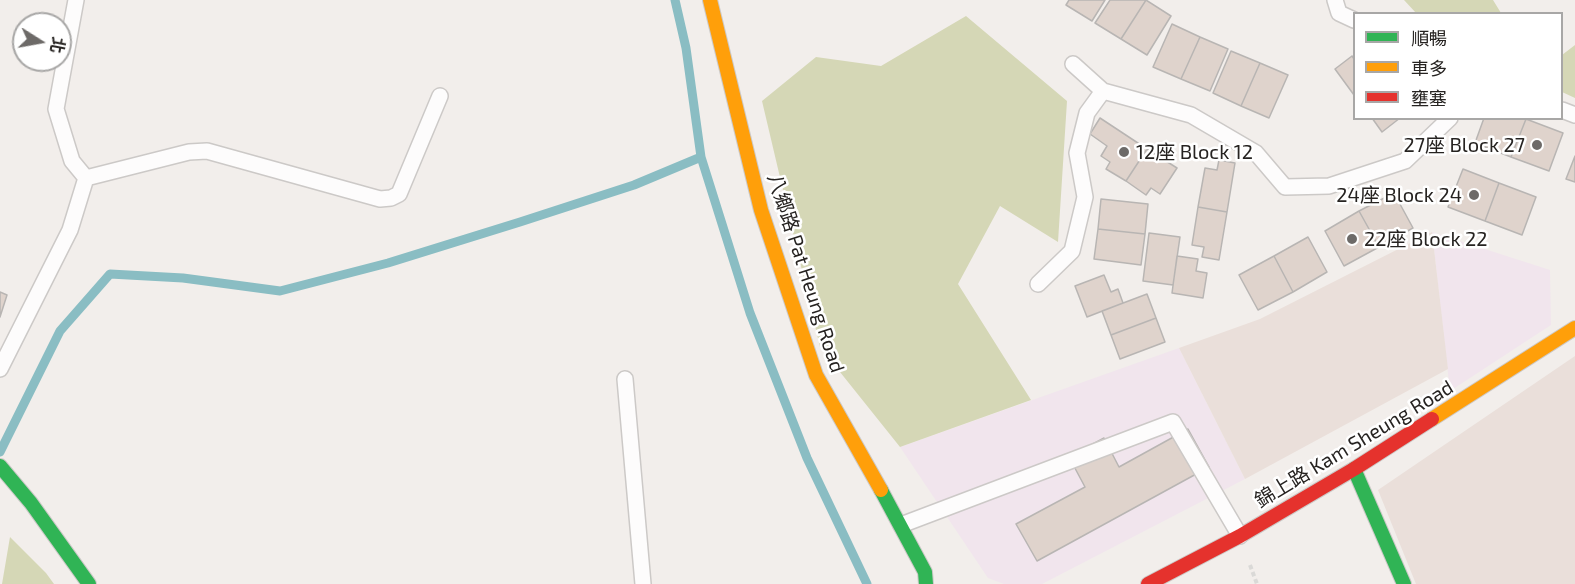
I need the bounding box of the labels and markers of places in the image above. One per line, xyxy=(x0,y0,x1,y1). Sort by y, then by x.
place label: 27座 Block 27 xyxy=(1403,133,1525,157)
marker: 27座 Block 27 xyxy=(1530,138,1544,152)
place label: 12座 Block 12 xyxy=(1136,140,1253,164)
marker: 12座 Block 12 xyxy=(1117,145,1131,159)
place label: 24座 Block 24 xyxy=(1336,183,1462,207)
marker: 24座 Block 24 xyxy=(1467,188,1481,202)
place label: 22座 Block 22 xyxy=(1364,227,1488,251)
marker: 22座 Block 22 xyxy=(1345,232,1359,246)

